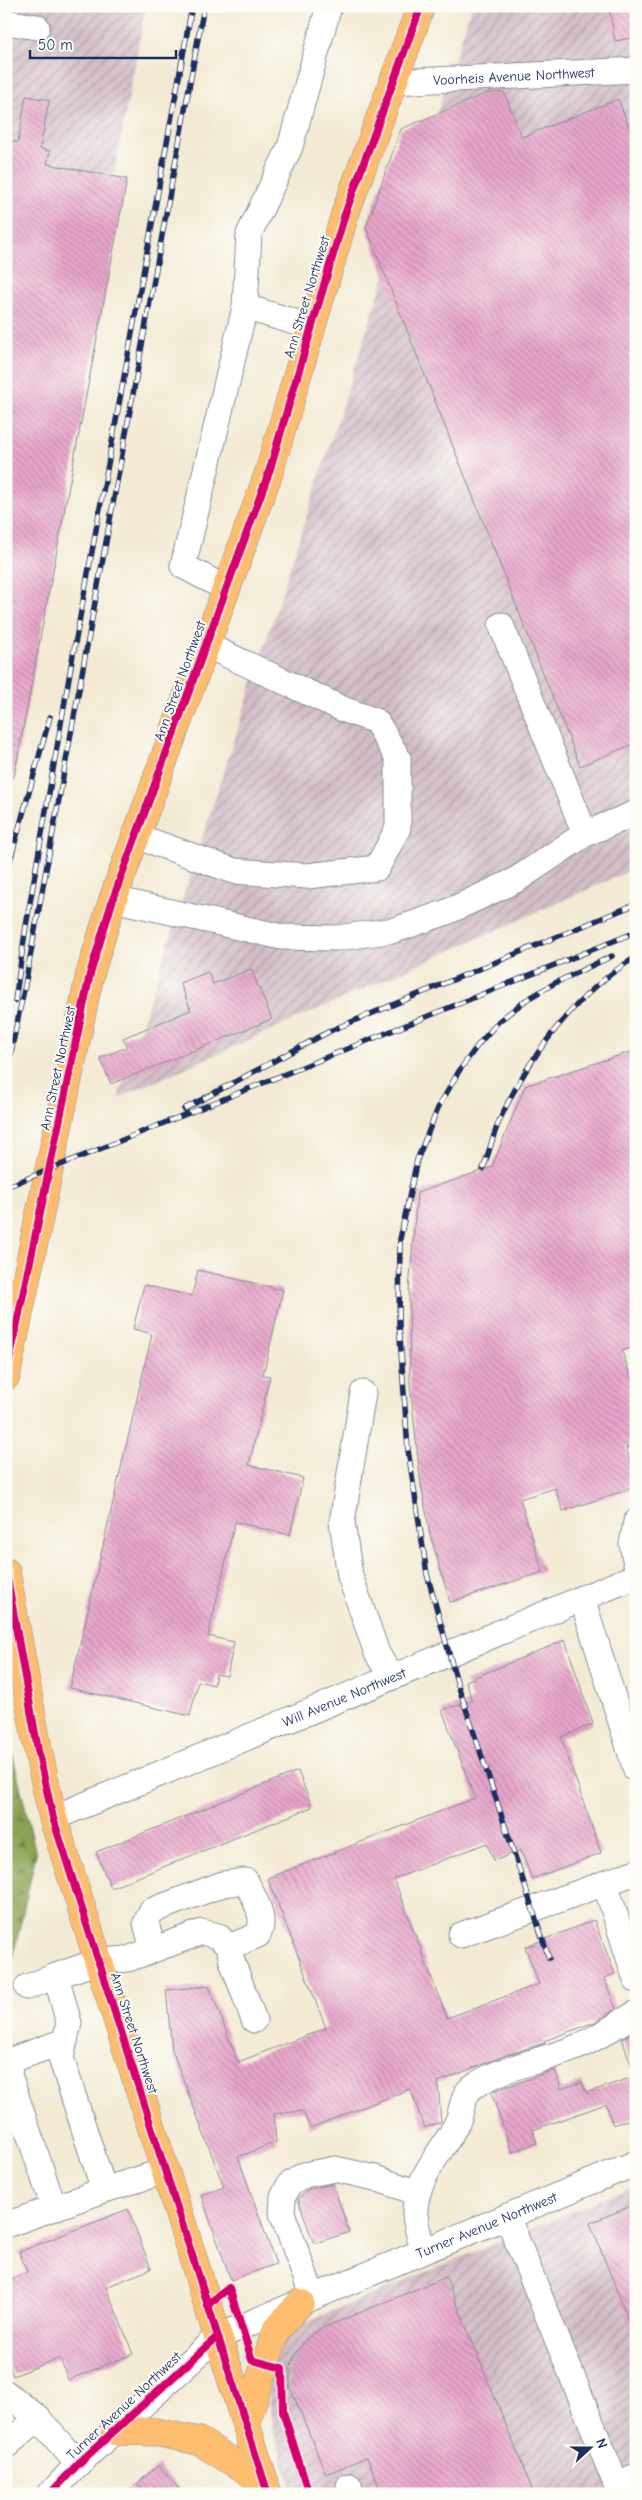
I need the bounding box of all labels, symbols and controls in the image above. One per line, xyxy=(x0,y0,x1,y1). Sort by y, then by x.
scale bar xyxy=(30,28,176,60)
text: 50 m xyxy=(38,36,73,54)
street label: Voorheis Avenue Northwest xyxy=(433,64,596,89)
street label: Ann Street Northwest xyxy=(280,233,334,360)
street label: Ann Street Northwest xyxy=(150,618,210,743)
street label: Ann Street Northwest xyxy=(37,1003,80,1132)
street label: Will Avenue Northwest xyxy=(280,1664,409,1730)
street label: Ann Street Northwest xyxy=(106,1970,162,2097)
street label: Turner Avenue Northwest xyxy=(413,2188,560,2262)
street label: Turner Avenue Northwest xyxy=(63,2348,186,2464)
north arrow xyxy=(564,2422,614,2472)
text: N xyxy=(592,2436,611,2451)

